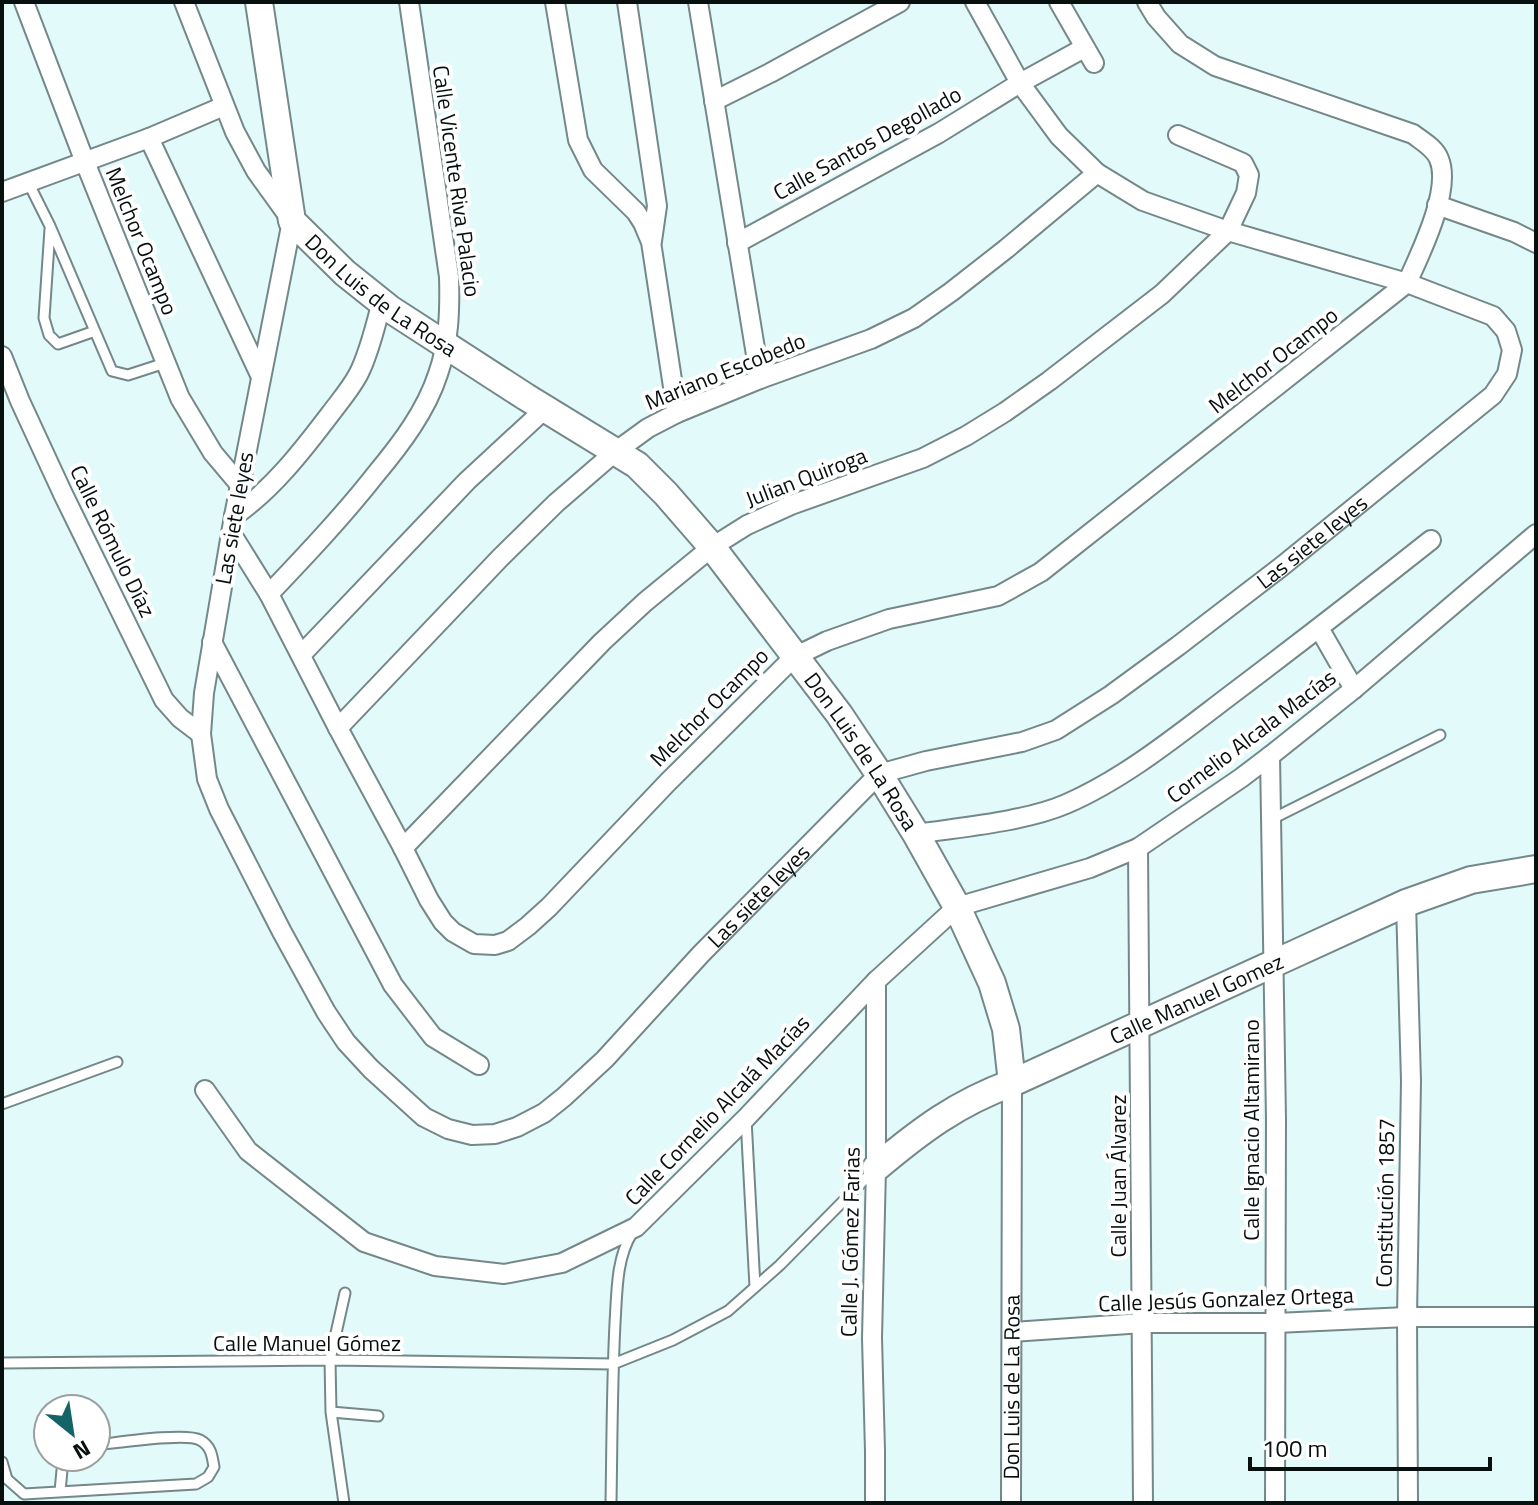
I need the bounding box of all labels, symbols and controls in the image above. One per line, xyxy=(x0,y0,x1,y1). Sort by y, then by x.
street label: Calle Vicente Riva Palacio xyxy=(424,63,490,299)
street label: Calle Santos Degollado xyxy=(767,77,967,209)
street label: Melchor Ocampo xyxy=(97,162,187,320)
street label: Don Luis de La Rosa xyxy=(297,226,464,365)
street label: Melchor Ocampo xyxy=(1201,298,1345,422)
street label: Mariano Escobedo xyxy=(640,323,810,419)
street label: Julian Quiroga xyxy=(740,438,872,516)
street label: Las siete leyes xyxy=(206,449,262,587)
street label: Calle Rómulo Díaz xyxy=(61,459,165,623)
street label: Las siete leyes xyxy=(1249,486,1375,597)
street label: Melchor Ocampo xyxy=(642,640,776,774)
street label: Cornelio Alcala Macías xyxy=(1159,661,1343,811)
street label: Don Luis de La Rosa xyxy=(796,665,927,837)
street label: Las siete leyes xyxy=(699,836,818,956)
street label: Calle Manuel Gomez xyxy=(1104,944,1289,1053)
street label: Calle Cornelio Alcalá Macías xyxy=(616,1007,818,1213)
street label: Calle Ignacio Altamirano xyxy=(1234,1019,1268,1241)
street label: Calle Juan Álvarez xyxy=(1101,1095,1135,1257)
street label: Constitución 1857 xyxy=(1367,1118,1403,1288)
street label: Calle J. Gómez Farias xyxy=(831,1147,869,1337)
street label: Calle Jesús Gonzalez Ortega xyxy=(1098,1278,1354,1320)
street label: Don Luis de La Rosa xyxy=(994,1295,1028,1479)
street label: Calle Manuel Gómez xyxy=(213,1326,401,1360)
north arrow xyxy=(32,1393,112,1473)
scale bar xyxy=(1250,1421,1490,1471)
text: 100 m xyxy=(1262,1430,1328,1466)
text: N xyxy=(67,1432,97,1469)

